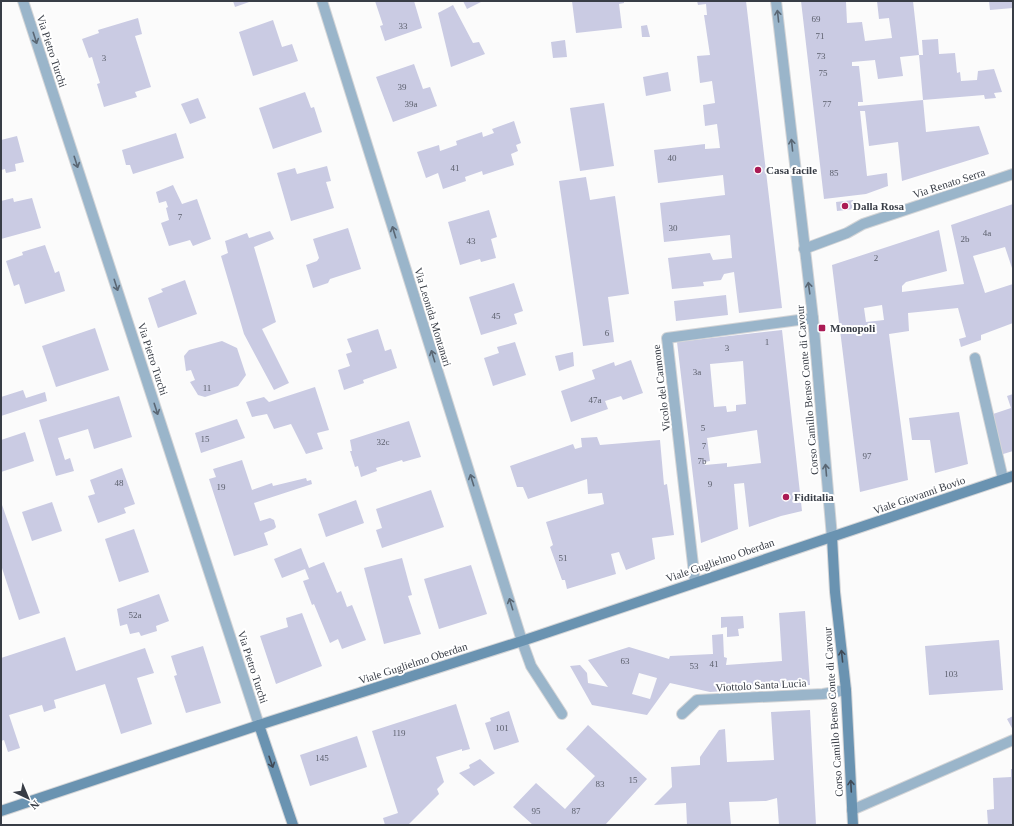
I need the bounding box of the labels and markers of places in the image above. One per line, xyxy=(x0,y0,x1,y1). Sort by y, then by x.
place label: Casa facile xyxy=(766,164,817,176)
marker: Casa facile xyxy=(753,165,763,175)
place label: Dalla Rosa xyxy=(853,200,905,212)
marker: Dalla Rosa xyxy=(840,201,850,211)
place label: Monopoli xyxy=(830,322,875,334)
marker: Monopoli xyxy=(817,323,827,333)
place label: Fiditalia xyxy=(794,491,834,503)
marker: Fiditalia xyxy=(781,492,791,502)

